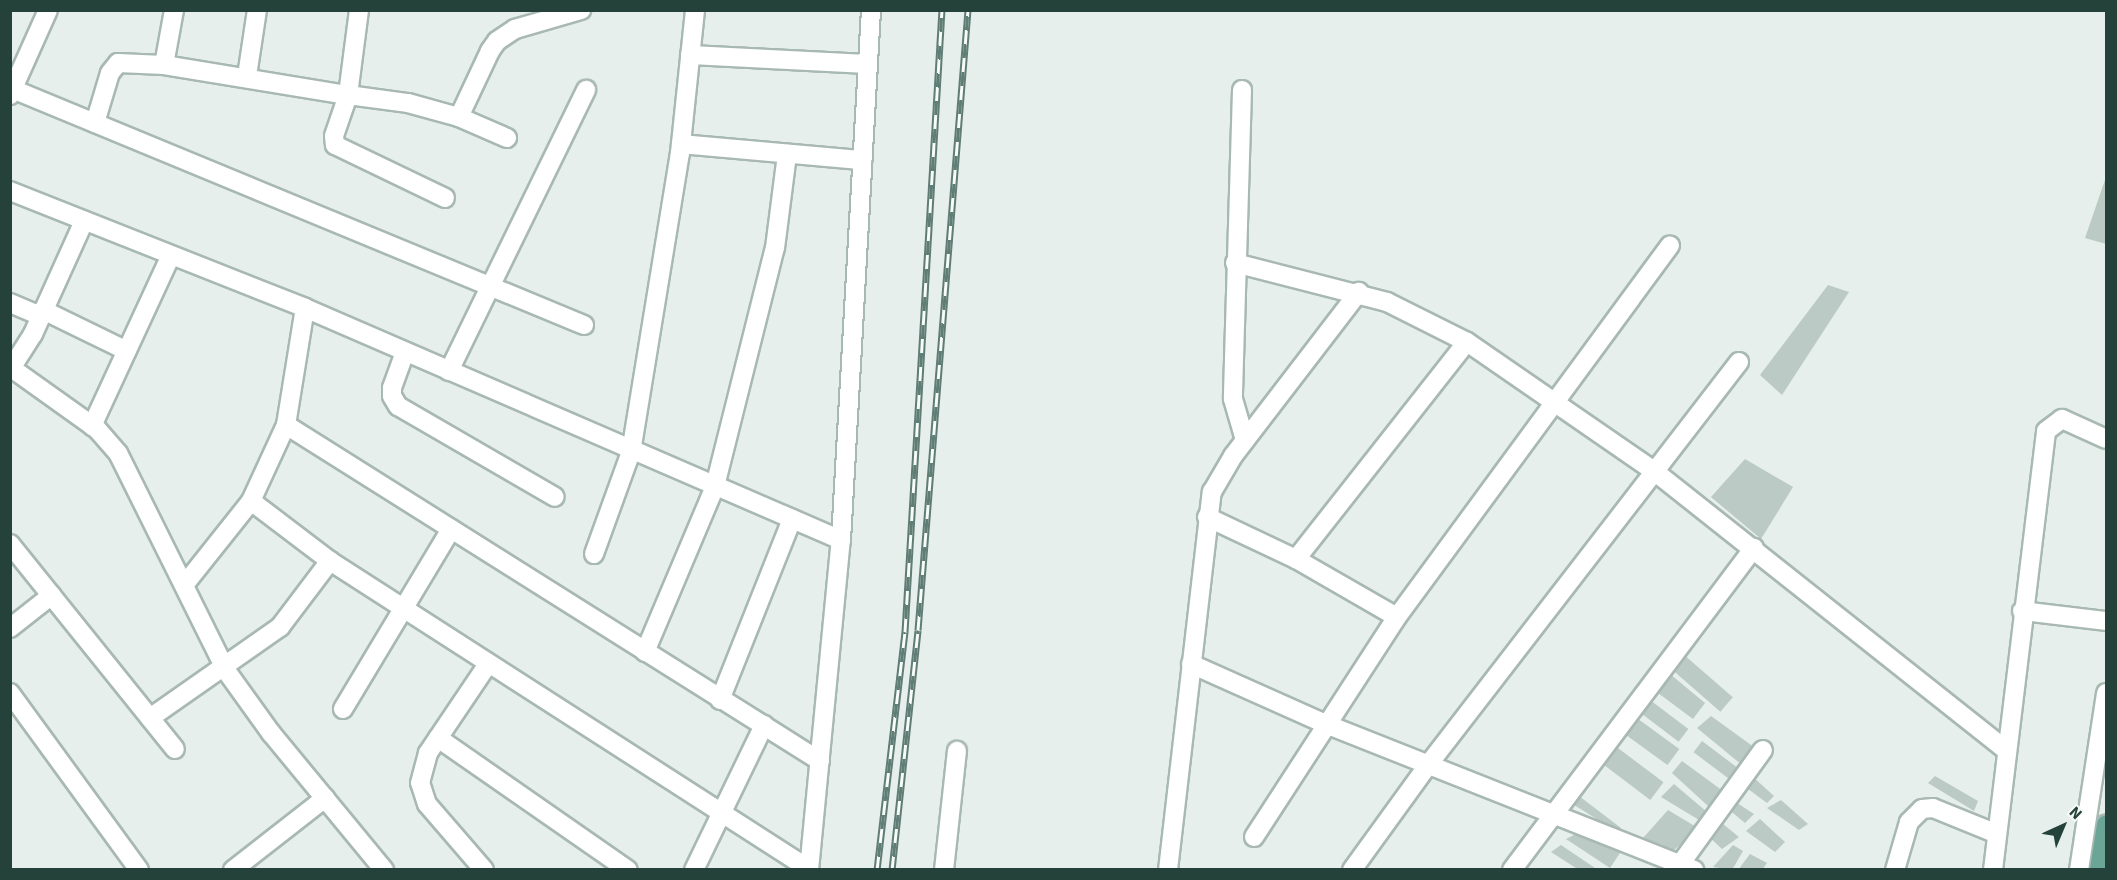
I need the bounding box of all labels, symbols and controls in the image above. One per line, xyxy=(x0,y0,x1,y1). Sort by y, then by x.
north arrow xyxy=(2033,796,2093,856)
text: N xyxy=(2064,801,2087,825)

